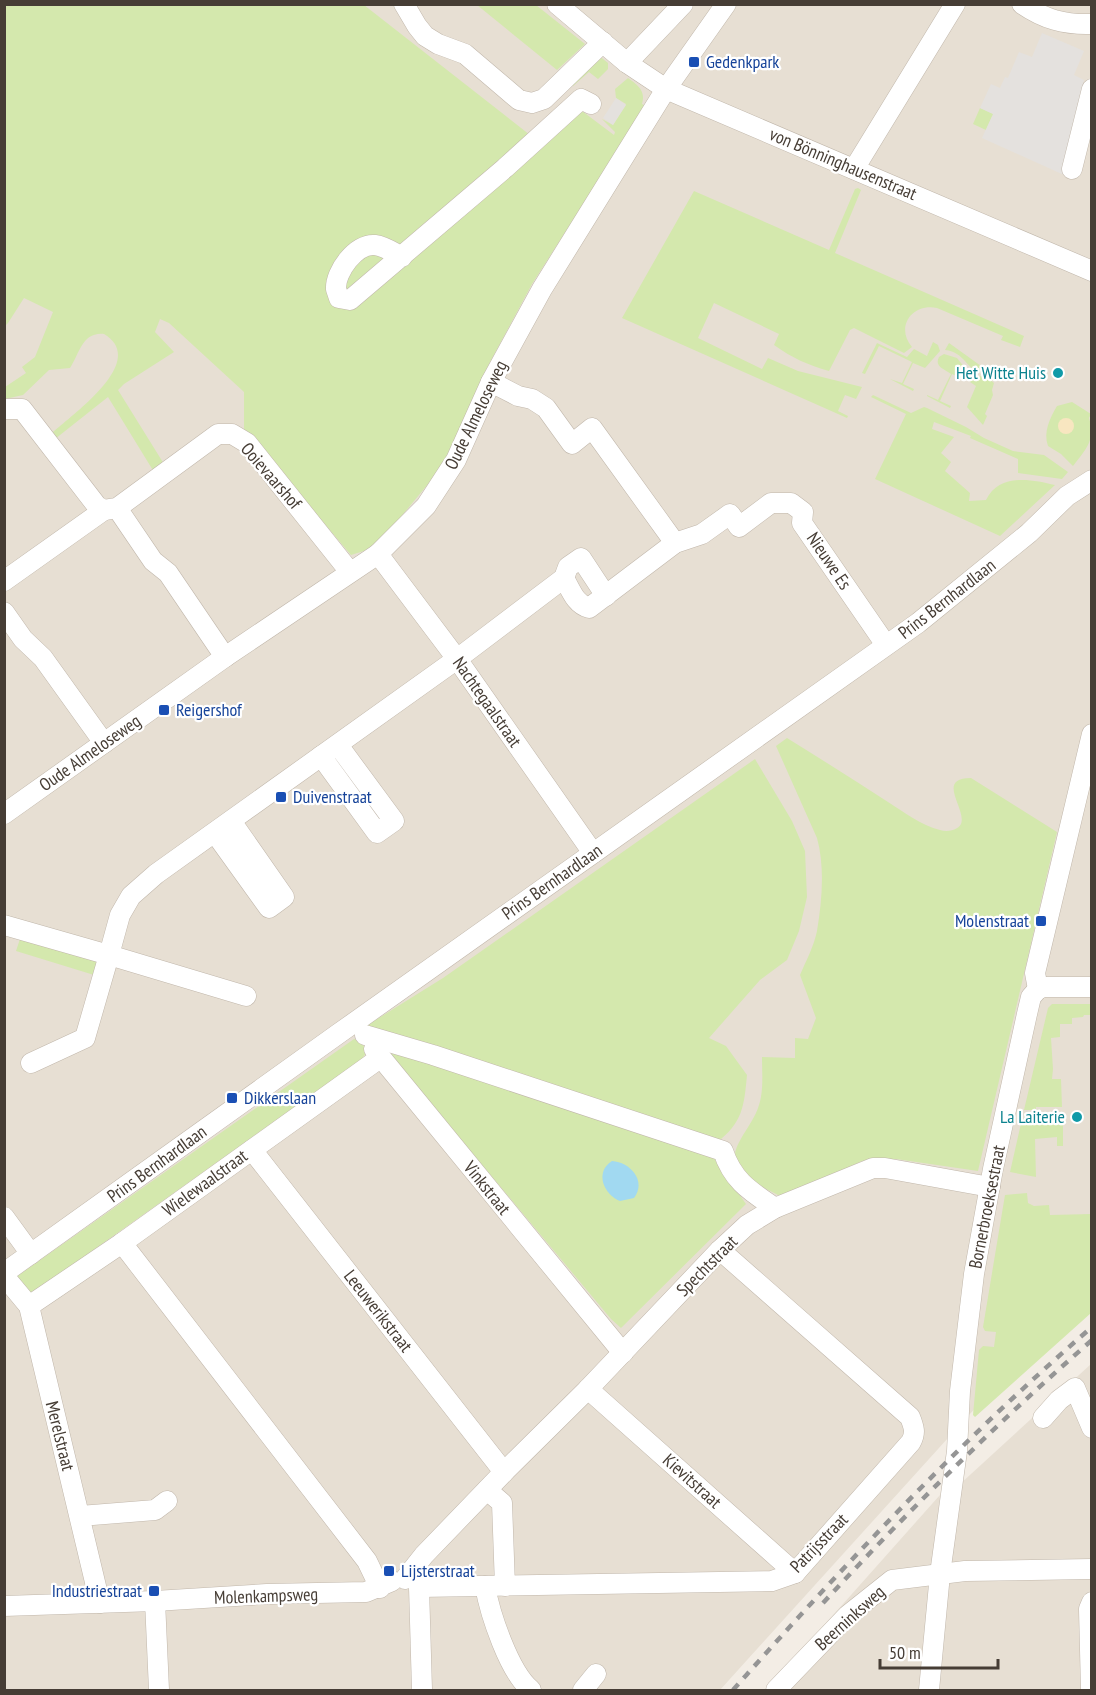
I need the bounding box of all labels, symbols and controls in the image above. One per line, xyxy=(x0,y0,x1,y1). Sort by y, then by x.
place label: Gedenkpark xyxy=(706,50,779,73)
marker: Gedenkpark xyxy=(687,55,701,69)
street label: von Bönninghausenstraat xyxy=(766,122,920,205)
street label: Oude Almeloseweg xyxy=(439,356,512,473)
place label: Het Witte Huis xyxy=(956,361,1046,384)
marker: Het Witte Huis xyxy=(1051,366,1065,380)
street label: Ooievaarshof xyxy=(236,437,308,515)
street label: Nieuwe Es xyxy=(802,528,857,594)
street label: Prins Bernhardlaan xyxy=(893,553,1000,644)
street label: Nachtegaalstraat xyxy=(448,652,527,751)
place label: Reigershof xyxy=(176,698,243,721)
marker: Reigershof xyxy=(157,703,171,717)
street label: Oude Almeloseweg xyxy=(34,709,145,796)
place label: Duivenstraat xyxy=(293,785,372,808)
marker: Duivenstraat xyxy=(274,790,288,804)
street label: Prins Bernhardlaan xyxy=(497,839,606,925)
place label: Molenstraat xyxy=(955,909,1029,932)
marker: Molenstraat xyxy=(1034,914,1048,928)
place label: Dikkerslaan xyxy=(244,1086,316,1109)
marker: Dikkerslaan xyxy=(225,1091,239,1105)
place label: La Laiterie xyxy=(1000,1105,1065,1128)
marker: La Laiterie xyxy=(1070,1110,1084,1124)
street label: Prins Bernhardlaan xyxy=(102,1120,211,1207)
street label: Bornerbroeksestraat xyxy=(963,1143,1010,1271)
street label: Wielewaalstraat xyxy=(158,1144,252,1221)
street label: Vinkstraat xyxy=(458,1155,516,1219)
street label: Spechtstraat xyxy=(671,1230,742,1301)
street label: Leeuwerikstraat xyxy=(339,1265,418,1357)
street label: Merelstraat xyxy=(41,1399,80,1473)
street label: Kievitstraat xyxy=(658,1448,726,1513)
street label: Patrijsstraat xyxy=(785,1508,853,1577)
place label: Lijsterstraat xyxy=(401,1559,475,1582)
marker: Lijsterstraat xyxy=(382,1564,396,1578)
place label: Industriestraat xyxy=(52,1579,142,1602)
street label: Beerninksweg xyxy=(810,1580,889,1655)
street label: Molenkampsweg xyxy=(214,1582,318,1609)
marker: Industriestraat xyxy=(147,1584,161,1598)
scale bar xyxy=(880,1632,998,1670)
text: 50 m xyxy=(889,1641,921,1664)

